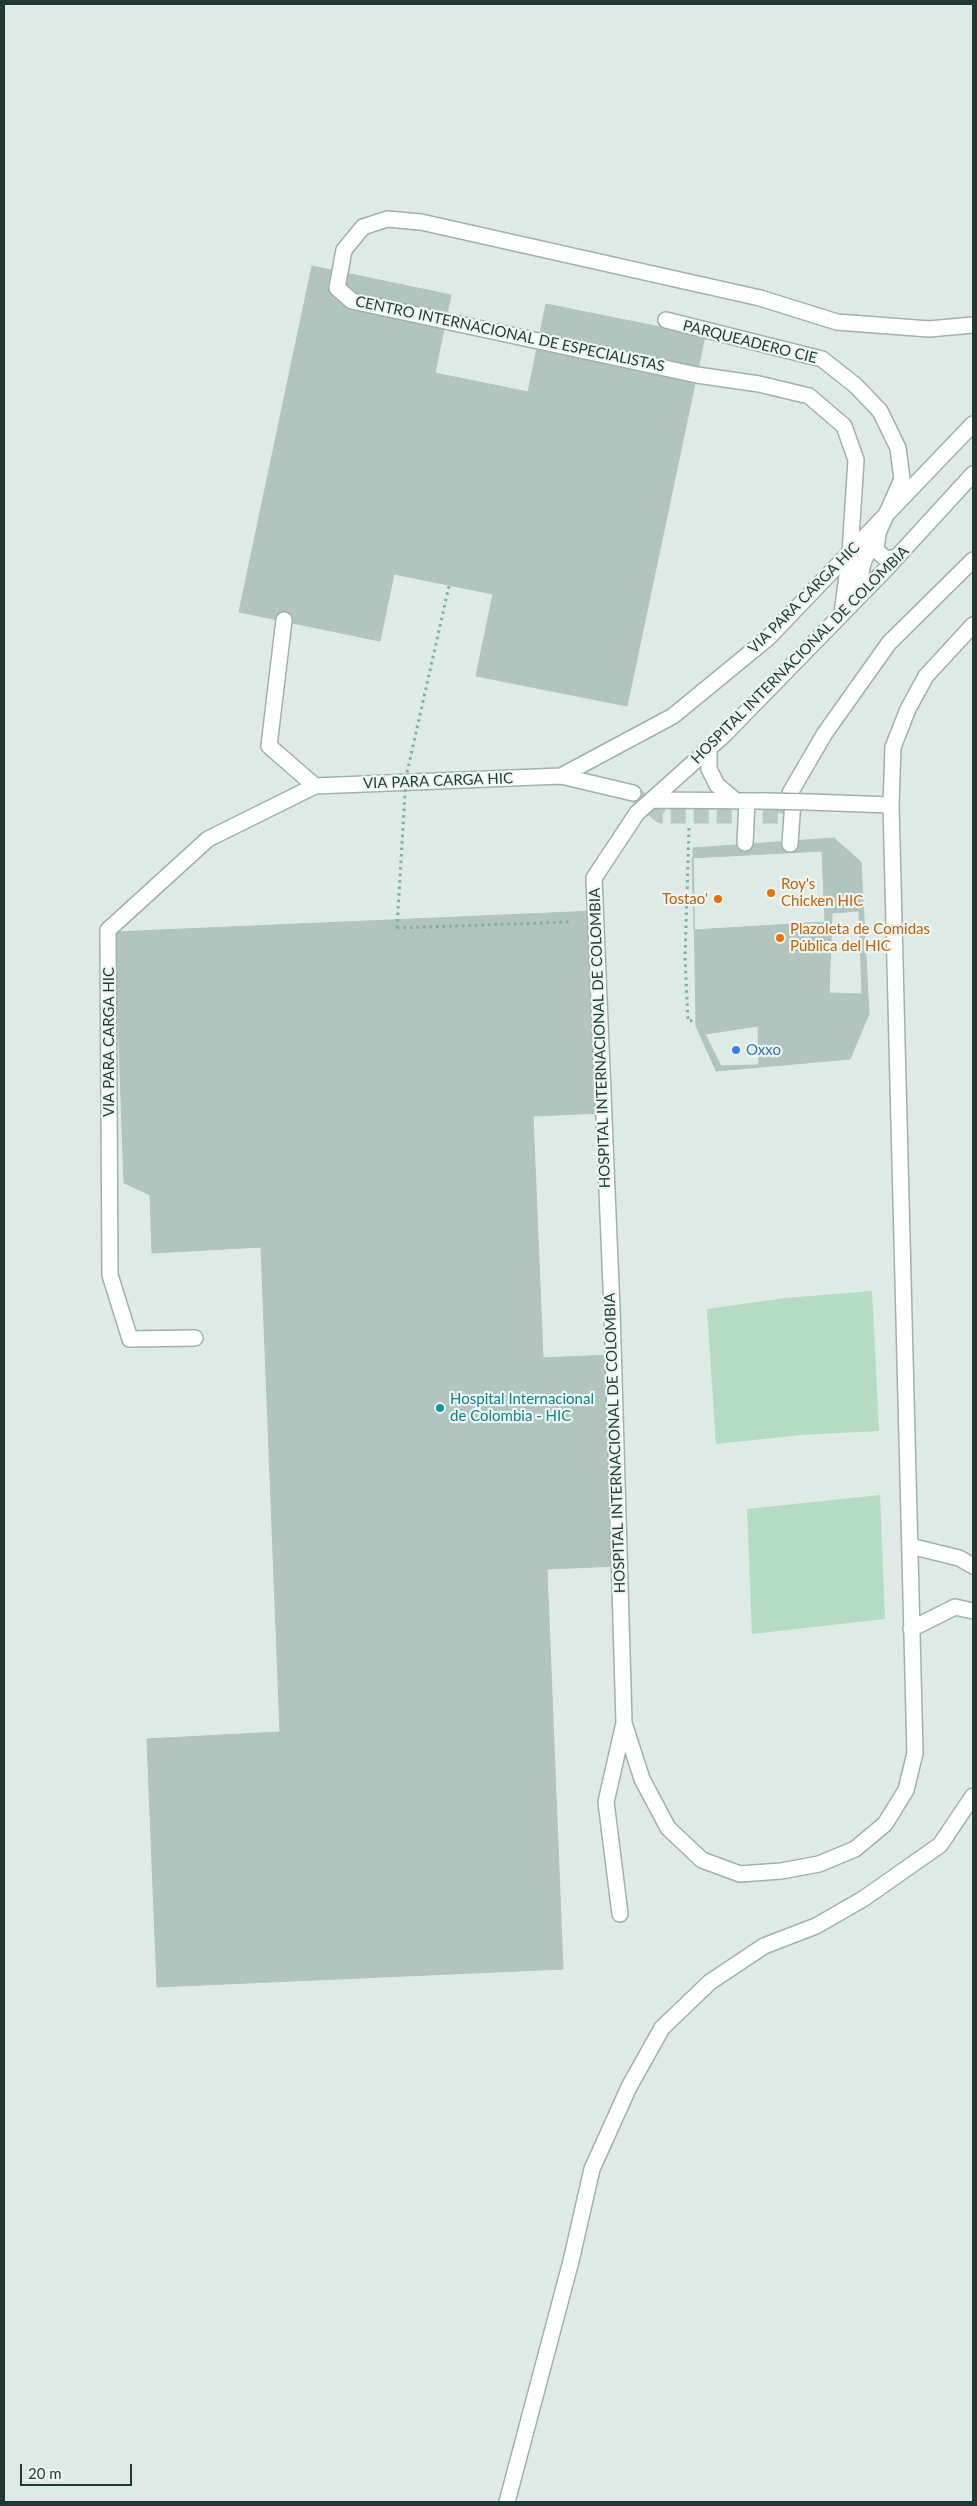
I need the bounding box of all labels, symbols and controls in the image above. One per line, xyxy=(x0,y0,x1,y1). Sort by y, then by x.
street label: CENTRO INTERNACIONAL DE ESPECIALISTAS xyxy=(354,292,666,376)
street label: PARQUEADERO CIE xyxy=(681,317,819,367)
street label: VIA PARA CARGA HIC xyxy=(745,539,863,657)
street label: HOSPITAL INTERNACIONAL DE COLOMBIA xyxy=(687,542,913,768)
street label: VIA PARA CARGA HIC xyxy=(363,769,513,793)
place label: Roy's Chicken HIC xyxy=(781,875,863,910)
marker: Roy's Chicken HIC xyxy=(765,887,777,899)
street label: HOSPITAL INTERNACIONAL DE COLOMBIA xyxy=(586,888,614,1188)
place label: Tostao' xyxy=(662,890,708,908)
marker: Tostao' xyxy=(712,893,724,905)
place label: Plazoleta de Comidas Pública del HIC xyxy=(790,920,930,955)
marker: Plazoleta de Comidas Pública del HIC xyxy=(774,932,786,944)
street label: VIA PARA CARGA HIC xyxy=(100,967,118,1117)
place label: Oxxo xyxy=(746,1041,781,1059)
marker: Oxxo xyxy=(730,1044,742,1056)
street label: HOSPITAL INTERNACIONAL DE COLOMBIA xyxy=(601,1293,629,1593)
place label: Hospital Internacional de Colombia - HIC xyxy=(450,1390,594,1425)
marker: Hospital Internacional de Colombia - HIC xyxy=(434,1402,446,1414)
scale bar xyxy=(22,2454,135,2486)
text: 20 m xyxy=(28,2464,62,2482)

